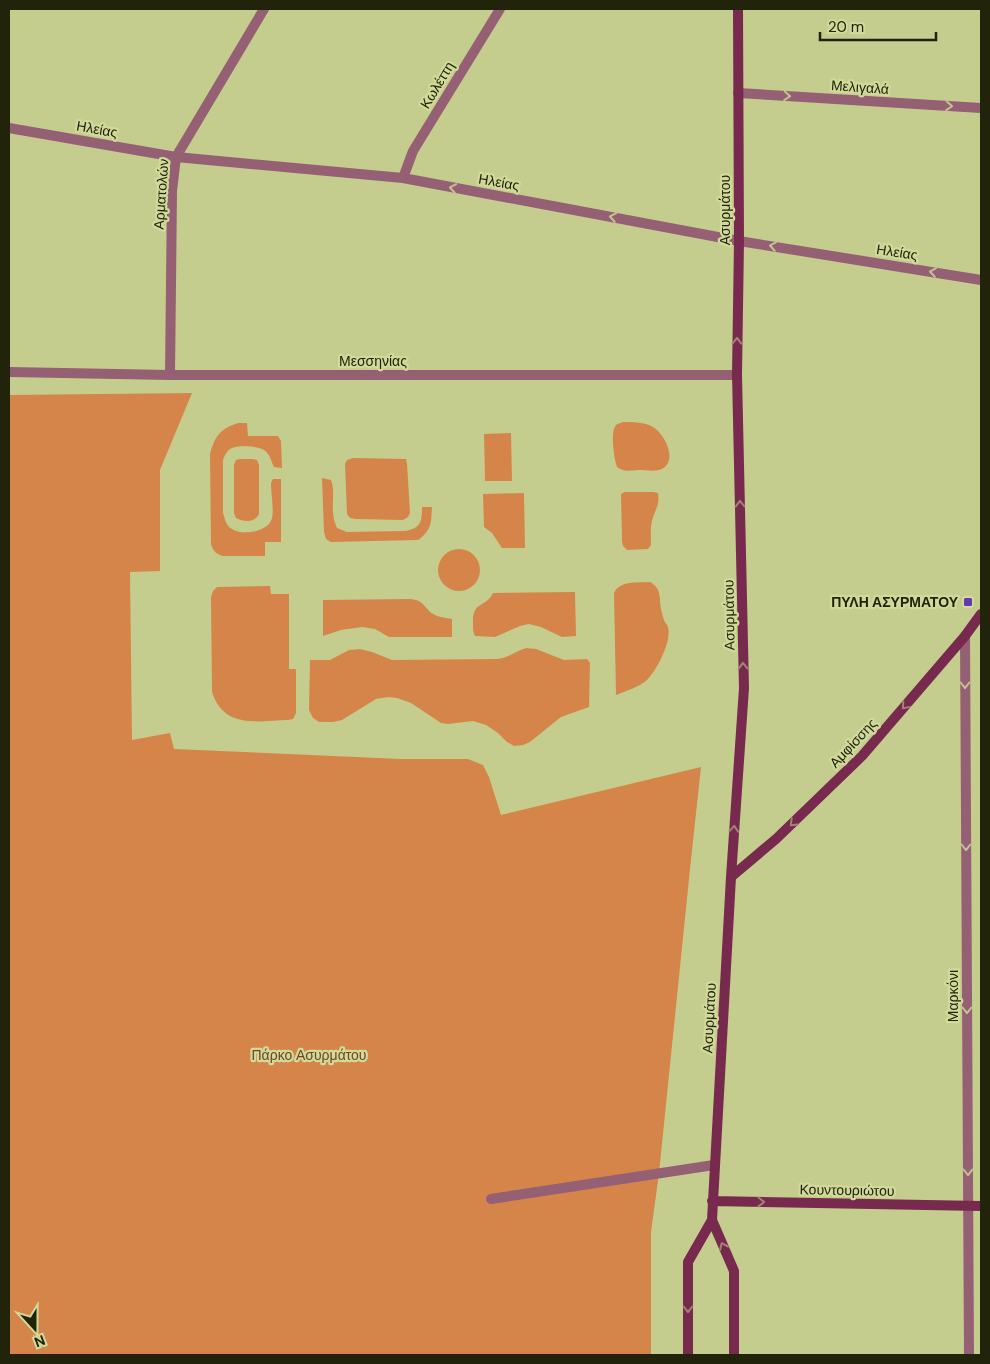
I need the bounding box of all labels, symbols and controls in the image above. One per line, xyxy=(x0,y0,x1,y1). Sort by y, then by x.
scale bar xyxy=(820,10,936,42)
text: 20 m xyxy=(828,17,864,37)
street label: Κωλέττη xyxy=(416,58,458,112)
street label: Μελιγαλά xyxy=(830,76,890,98)
one-way arrow xyxy=(783,91,791,102)
one-way arrow xyxy=(945,101,953,112)
street label: Ηλείας xyxy=(75,117,119,141)
street label: Αρματολών xyxy=(150,158,172,230)
street label: Ηλείας xyxy=(477,170,521,194)
street label: Ασυρμάτου xyxy=(716,175,734,245)
one-way arrow xyxy=(449,183,457,193)
one-way arrow xyxy=(608,213,617,223)
street label: Ηλείας xyxy=(875,240,919,264)
one-way arrow xyxy=(768,241,776,252)
one-way arrow xyxy=(929,267,937,278)
one-way arrow xyxy=(732,337,743,345)
street label: Μεσσηνίας xyxy=(339,352,407,370)
one-way arrow xyxy=(735,500,745,508)
street label: Ασυρμάτου xyxy=(719,580,739,650)
place label: ΠΥΛΗ ΑΣΥΡΜΑΤΟΥ xyxy=(831,593,959,611)
marker: ΠΥΛΗ ΑΣΥΡΜΑΤΟΥ xyxy=(962,596,974,608)
one-way arrow xyxy=(738,662,749,670)
one-way arrow xyxy=(960,681,970,689)
one-way arrow xyxy=(902,700,911,709)
street label: Αμφίσσης xyxy=(825,714,881,772)
one-way arrow xyxy=(790,817,799,826)
one-way arrow xyxy=(728,824,739,832)
one-way arrow xyxy=(961,844,971,851)
street label: Μαρκόνι xyxy=(944,970,962,1022)
street label: Ασυρμάτου xyxy=(698,982,720,1054)
one-way arrow xyxy=(962,1006,972,1014)
park label: Πάρκο Ασυρμάτου xyxy=(251,1046,367,1064)
one-way arrow xyxy=(963,1168,973,1176)
street label: Κουντουριώτου xyxy=(799,1180,895,1200)
one-way arrow xyxy=(758,1197,765,1207)
one-way arrow xyxy=(718,1242,729,1251)
north arrow xyxy=(10,1304,60,1354)
one-way arrow xyxy=(683,1305,693,1313)
text: N xyxy=(32,1331,48,1351)

